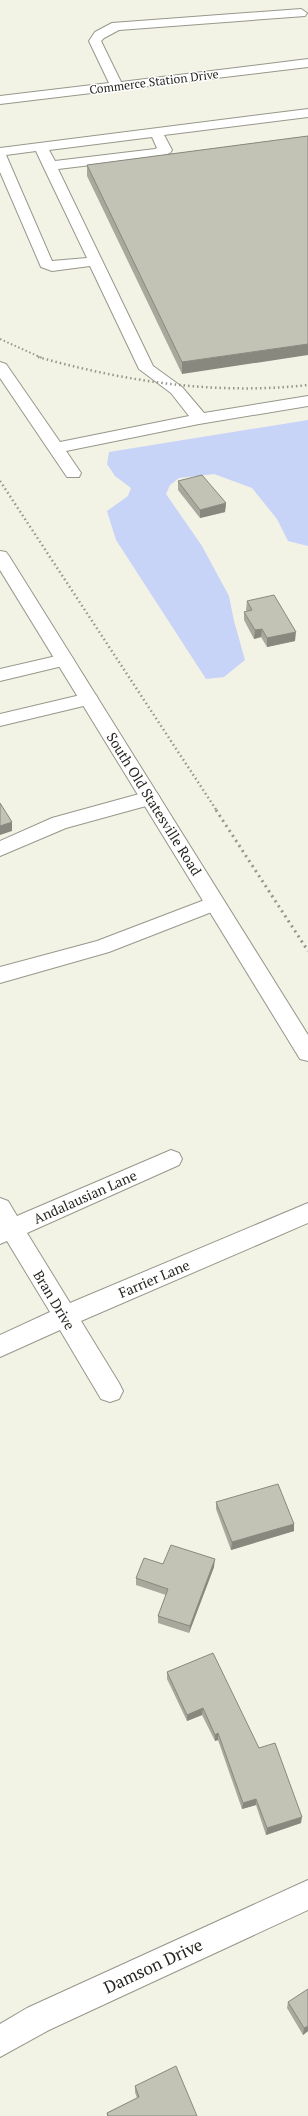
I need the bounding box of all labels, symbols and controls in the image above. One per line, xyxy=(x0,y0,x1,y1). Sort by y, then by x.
street label: Commerce Station Drive xyxy=(88,66,219,97)
street label: South Old Statesville Road xyxy=(103,729,206,879)
street label: Andalausian Lane xyxy=(30,1165,139,1228)
street label: Farrier Lane xyxy=(115,1255,192,1302)
street label: Bran Drive xyxy=(29,1266,80,1333)
street label: Damson Drive xyxy=(100,1933,206,1999)

